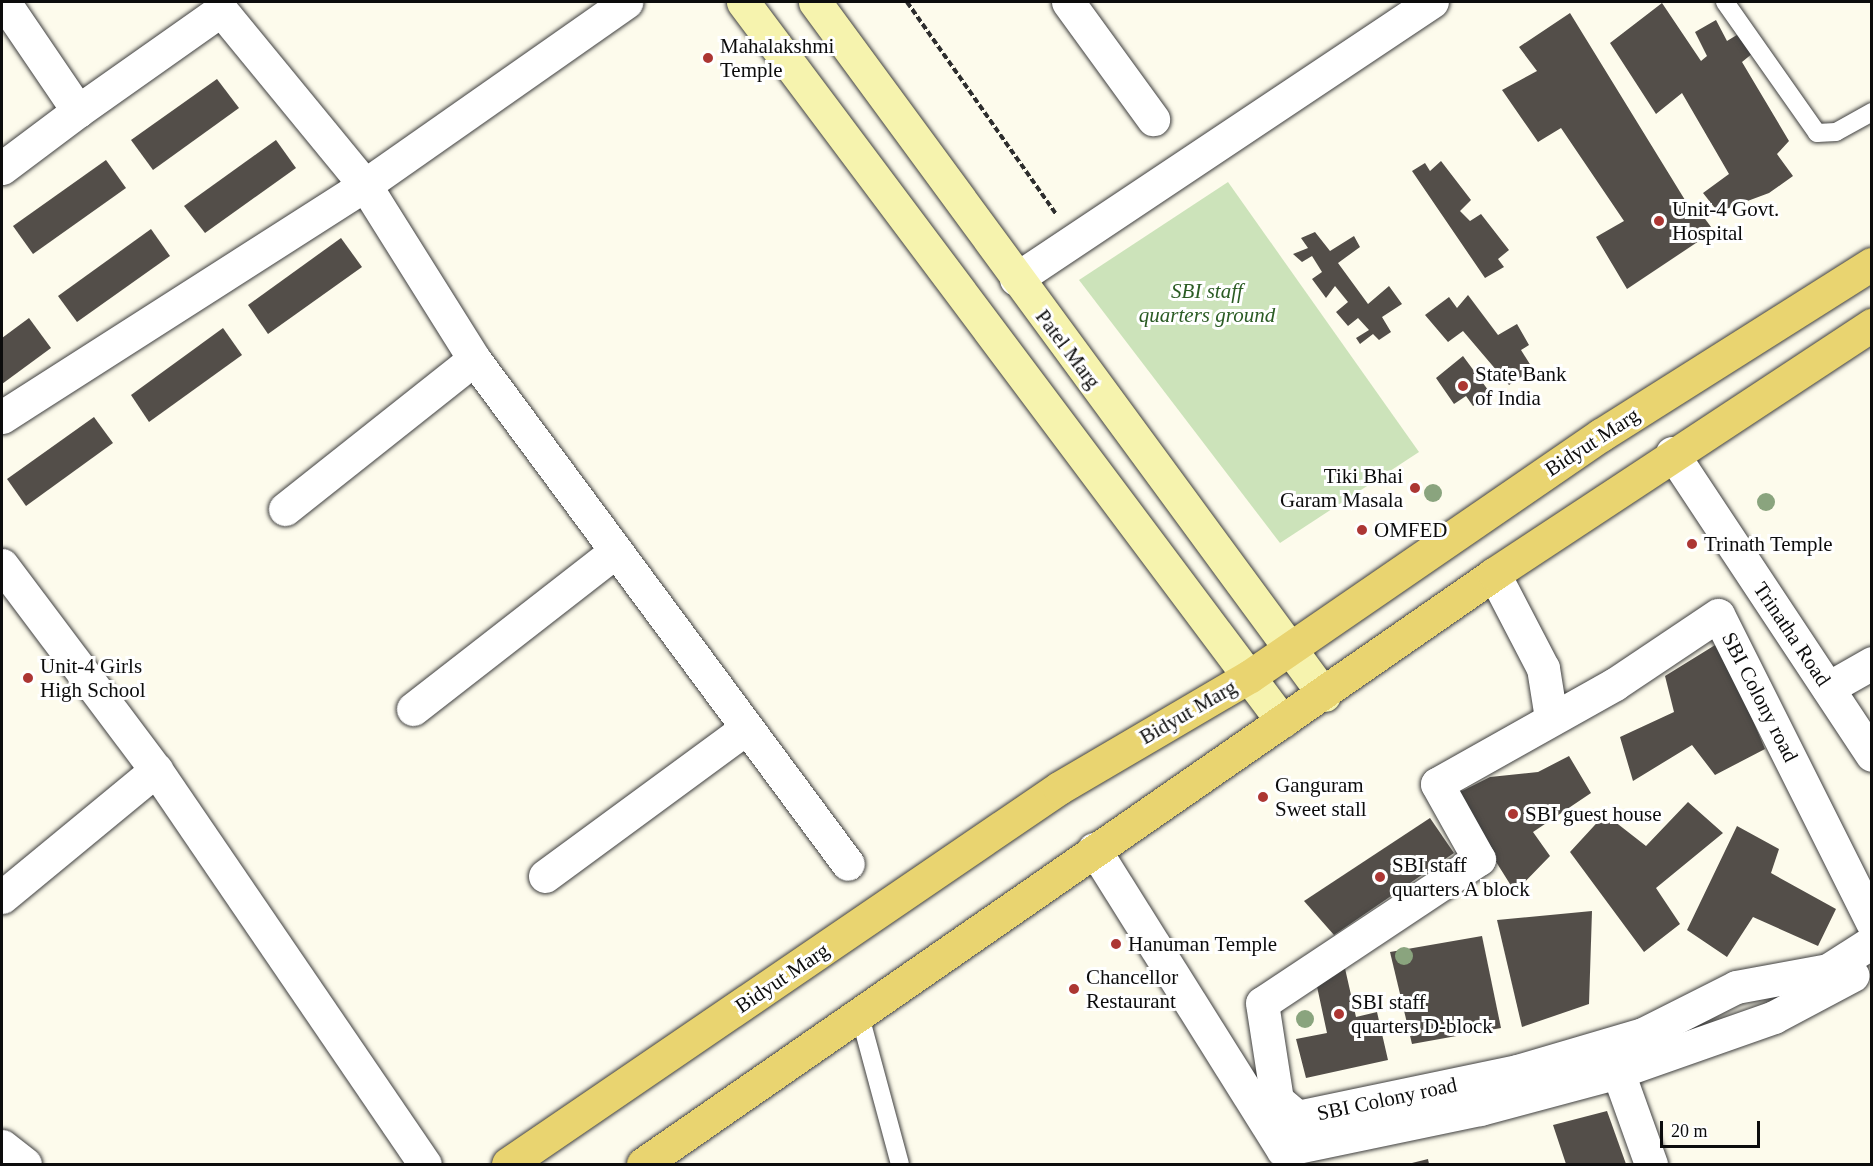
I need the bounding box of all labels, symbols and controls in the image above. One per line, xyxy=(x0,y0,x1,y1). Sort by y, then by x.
place label: Mahalakshmi Temple xyxy=(720,33,834,83)
marker: Mahalakshmi Temple xyxy=(701,51,715,65)
place label: Unit-4 Govt. Hospital xyxy=(1672,196,1779,246)
marker: Unit-4 Govt. Hospital xyxy=(1650,212,1668,230)
park label: SBI staff quarters ground xyxy=(1139,278,1275,328)
street label: Patel Marg xyxy=(1030,305,1106,393)
place label: State Bank of India xyxy=(1475,361,1567,411)
marker: State Bank of India xyxy=(1456,379,1470,393)
street label: Bidyut Marg xyxy=(1540,402,1644,482)
place label: Tiki Bhai Garam Masala xyxy=(1280,463,1403,513)
marker: Tiki Bhai Garam Masala xyxy=(1408,481,1422,495)
place label: OMFED xyxy=(1374,517,1448,543)
marker: OMFED xyxy=(1355,523,1369,537)
place label: Trinath Temple xyxy=(1704,531,1833,557)
marker: Trinath Temple xyxy=(1685,537,1699,551)
street label: Trinatha Road xyxy=(1748,577,1836,691)
street label: SBI Colony road xyxy=(1716,628,1804,766)
place label: Unit-4 Girls High School xyxy=(40,653,146,703)
marker: Unit-4 Girls High School xyxy=(21,671,35,685)
street label: Bidyut Marg xyxy=(1135,674,1241,750)
place label: Ganguram Sweet stall xyxy=(1275,772,1367,822)
marker: Ganguram Sweet stall xyxy=(1256,790,1270,804)
place label: SBI guest house xyxy=(1525,801,1661,827)
marker: SBI guest house xyxy=(1506,807,1520,821)
place label: SBI staff quarters A block xyxy=(1392,852,1532,902)
marker: SBI staff quarters A block xyxy=(1373,870,1387,884)
place label: Hanuman Temple xyxy=(1128,931,1278,957)
street label: Bidyut Marg xyxy=(730,937,834,1019)
marker: Hanuman Temple xyxy=(1109,937,1123,951)
place label: Chancellor Restaurant xyxy=(1086,964,1178,1014)
marker: Chancellor Restaurant xyxy=(1067,982,1081,996)
place label: SBI staff quarters D-block xyxy=(1351,989,1493,1039)
marker: SBI staff quarters D-block xyxy=(1332,1007,1346,1021)
street label: SBI Colony road xyxy=(1315,1072,1459,1126)
scale bar xyxy=(1663,1109,1764,1147)
text: 20 m xyxy=(1671,1121,1708,1141)

